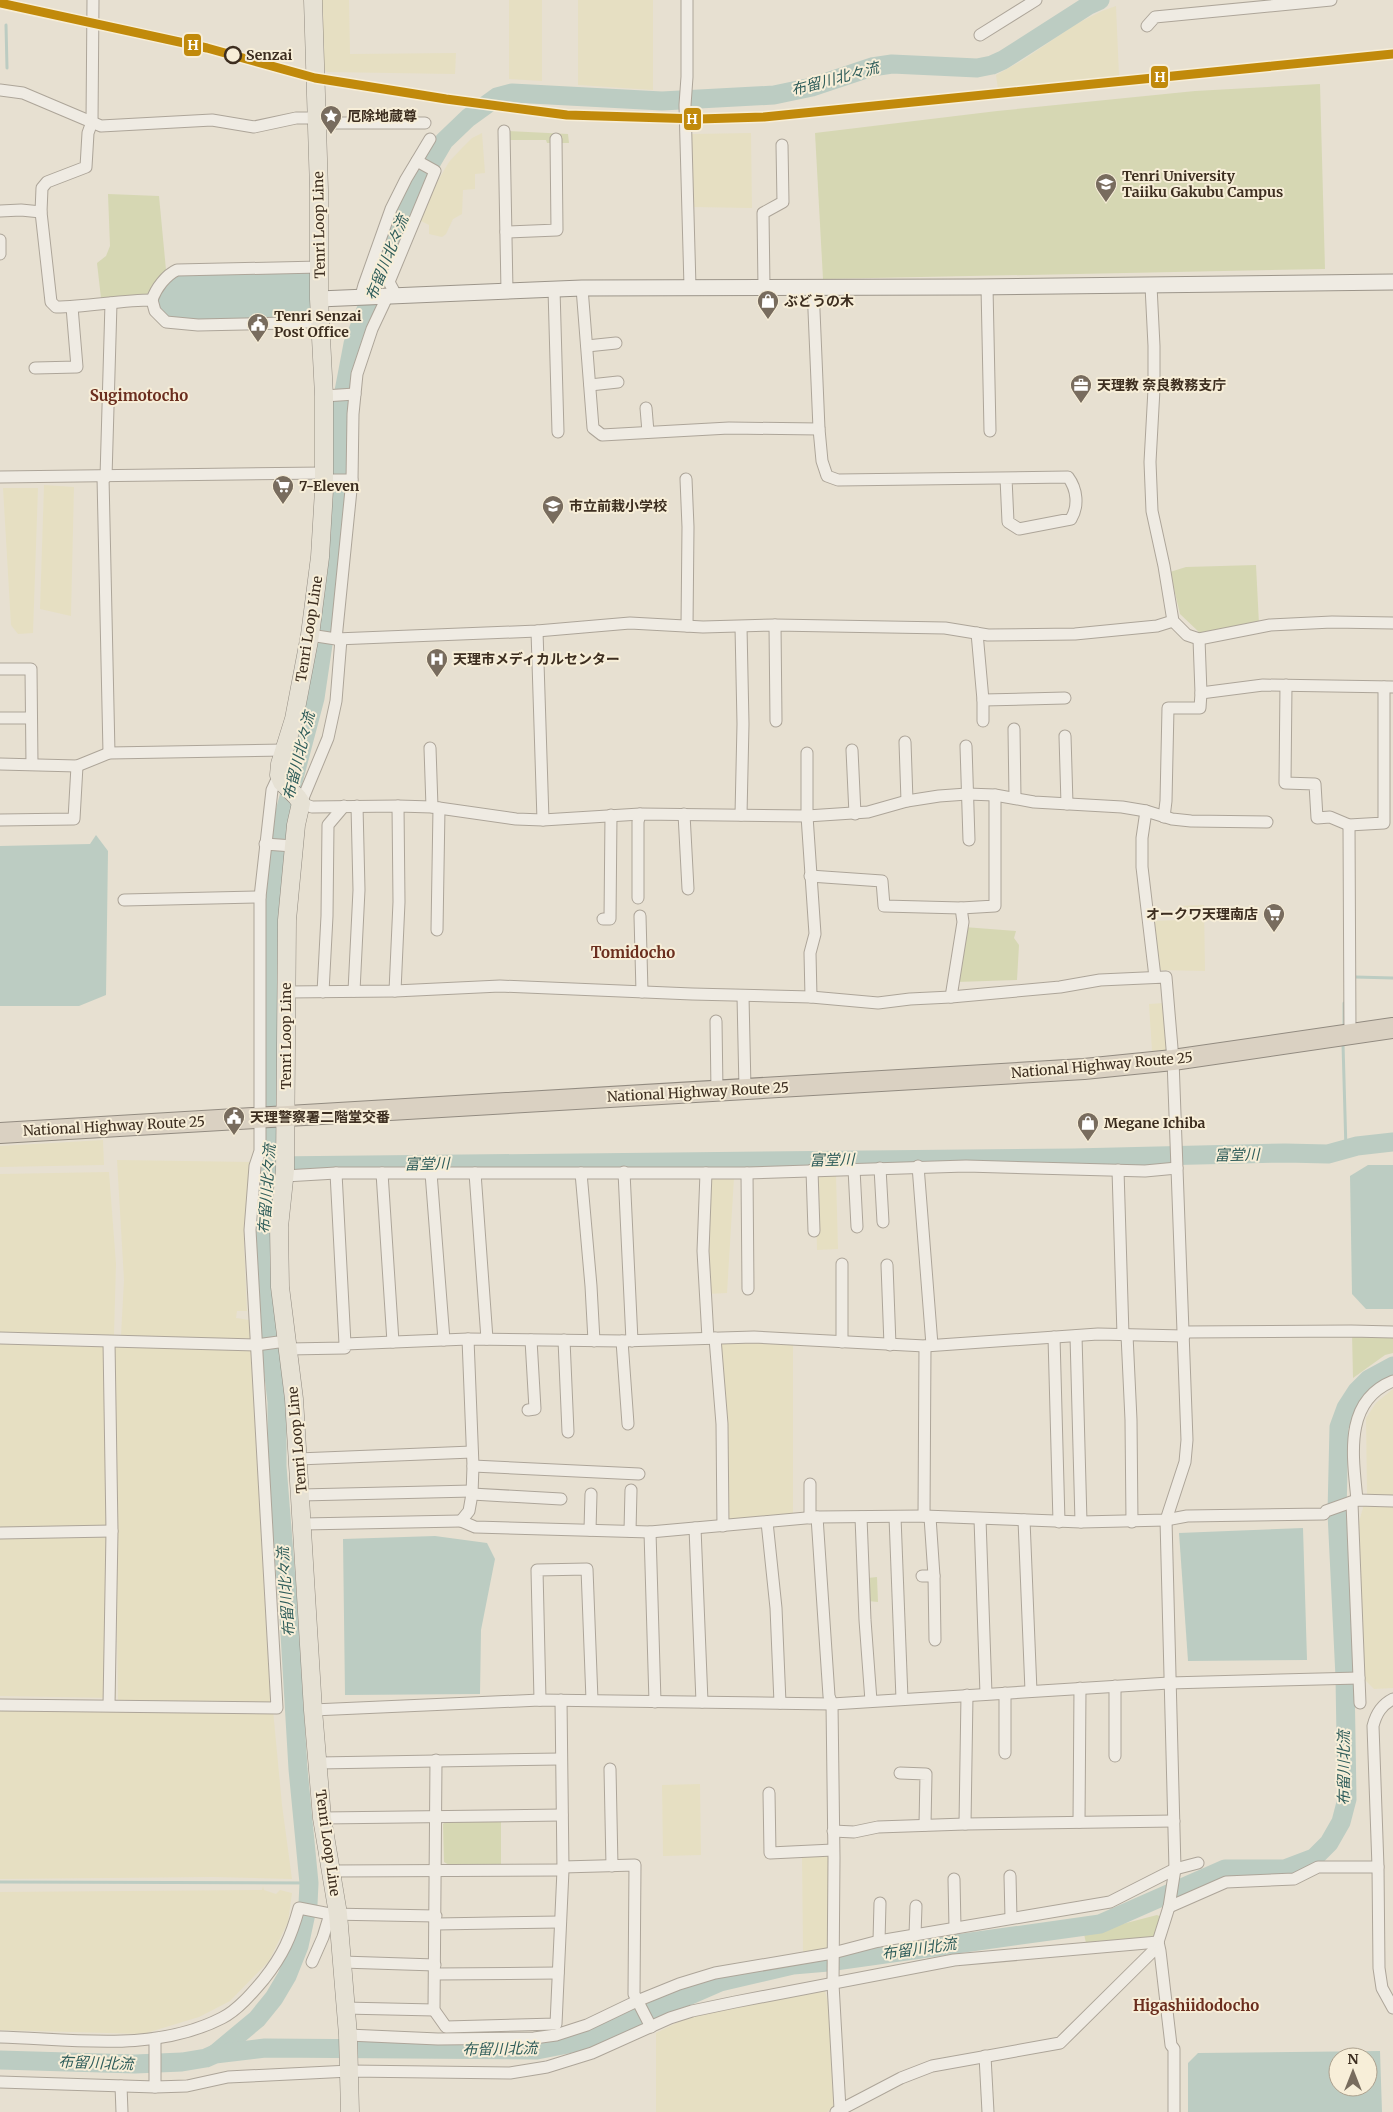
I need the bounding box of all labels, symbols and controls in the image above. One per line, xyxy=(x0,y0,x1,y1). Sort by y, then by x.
line badge: H xyxy=(183,33,202,57)
text: H xyxy=(187,36,199,54)
marker: Senzai xyxy=(224,46,242,64)
place label: Senzai xyxy=(246,46,292,64)
water label: 布留川北々流 xyxy=(789,57,883,99)
line badge: H xyxy=(1150,65,1169,89)
text: H xyxy=(1154,68,1166,86)
place icon: 厄除地蔵尊 xyxy=(319,104,343,135)
place label: 厄除地蔵尊 xyxy=(347,107,417,125)
line badge: H xyxy=(683,107,702,131)
text: H xyxy=(686,110,698,128)
place label: Tenri University Taiiku Gakubu Campus xyxy=(1122,167,1283,201)
street label: Tenri Loop Line xyxy=(309,171,329,279)
school or university icon: Tenri University Taiiku Gakubu Campus xyxy=(1094,172,1118,203)
water label: 布留川北々流 xyxy=(361,211,413,303)
shop icon: ぶどうの木 xyxy=(756,289,780,320)
place label: ぶどうの木 xyxy=(784,292,854,310)
place label: Tenri Senzai Post Office xyxy=(274,307,362,341)
public building icon: Tenri Senzai Post Office xyxy=(246,312,270,343)
office icon: 天理教 奈良教務支庁 xyxy=(1069,373,1093,404)
place label: 天理教 奈良教務支庁 xyxy=(1097,376,1226,394)
district label: Sugimotocho xyxy=(90,386,188,405)
supermarket icon: 7-Eleven xyxy=(271,474,295,505)
place label: 7-Eleven xyxy=(299,477,360,495)
school or university icon: 市立前栽小学校 xyxy=(541,494,565,525)
place label: 市立前栽小学校 xyxy=(569,497,667,515)
street label: Tenri Loop Line xyxy=(292,575,326,683)
hospital icon: 天理市メディカルセンター xyxy=(425,647,449,678)
place label: 天理市メディカルセンター xyxy=(453,650,620,668)
water label: 布留川北々流 xyxy=(278,708,319,802)
supermarket icon: オークワ天理南店 xyxy=(1262,902,1286,933)
place label: オークワ天理南店 xyxy=(1146,905,1258,923)
district label: Tomidocho xyxy=(591,943,675,962)
street label: Tenri Loop Line xyxy=(277,982,295,1090)
street label: National Highway Route 25 xyxy=(1010,1048,1194,1082)
street label: National Highway Route 25 xyxy=(606,1078,790,1106)
public building icon: 天理警察署二階堂交番 xyxy=(222,1105,246,1136)
place label: 天理警察署二階堂交番 xyxy=(250,1108,390,1126)
shop icon: Megane Ichiba xyxy=(1076,1111,1100,1142)
street label: National Highway Route 25 xyxy=(22,1112,206,1140)
place label: Megane Ichiba xyxy=(1104,1114,1206,1132)
water label: 布留川北々流 xyxy=(254,1141,279,1235)
water label: 富堂川 xyxy=(1214,1145,1262,1164)
water label: 富堂川 xyxy=(809,1150,857,1169)
water label: 富堂川 xyxy=(404,1154,452,1173)
street label: Tenri Loop Line xyxy=(283,1386,311,1494)
water label: 布留川北々流 xyxy=(273,1544,298,1638)
water label: 布留川北流 xyxy=(1334,1729,1353,1806)
street label: Tenri Loop Line xyxy=(312,1789,344,1897)
water label: 布留川北流 xyxy=(880,1934,959,1963)
district label: Higashiidodocho xyxy=(1133,1996,1259,2015)
water label: 布留川北流 xyxy=(462,2038,540,2059)
north arrow xyxy=(1328,2047,1378,2097)
text: N xyxy=(1347,2050,1359,2068)
water label: 布留川北流 xyxy=(58,2052,136,2073)

